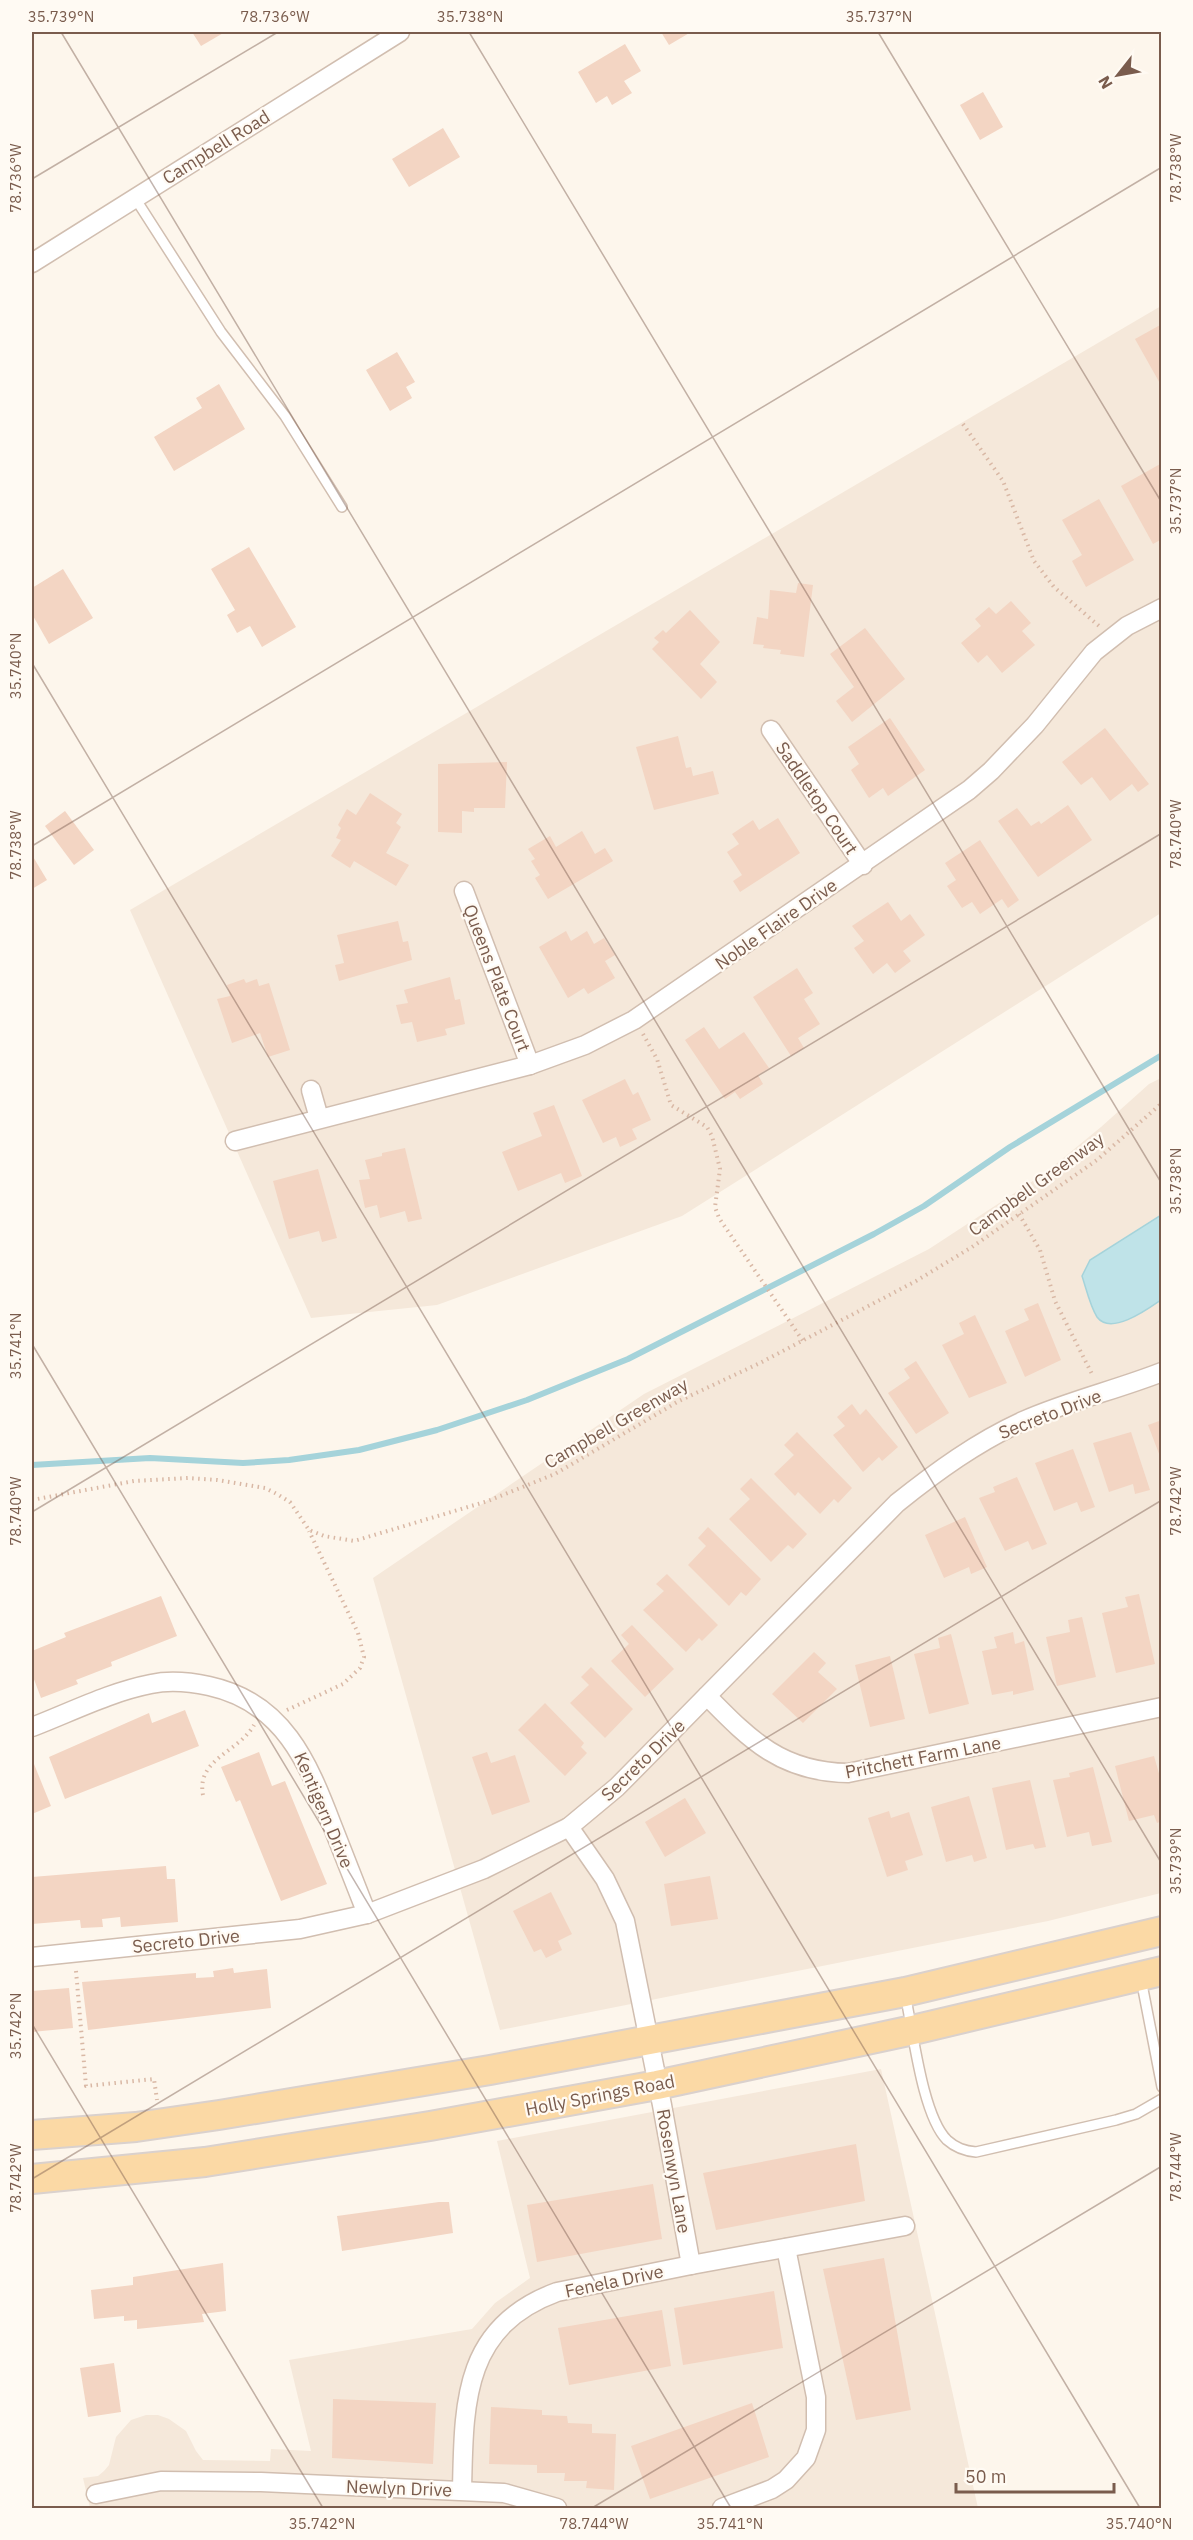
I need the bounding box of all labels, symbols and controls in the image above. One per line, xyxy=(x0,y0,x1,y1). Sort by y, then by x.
text: 35.739°N xyxy=(28,7,94,26)
text: 78.736°W xyxy=(240,7,310,26)
text: 35.738°N xyxy=(437,7,503,26)
text: 35.737°N xyxy=(846,7,912,26)
north arrow xyxy=(1088,45,1148,105)
text: N xyxy=(1094,73,1117,93)
street label: Campbell Road xyxy=(158,105,274,189)
text: 78.738°W xyxy=(1166,133,1185,203)
text: 78.736°W xyxy=(6,143,25,213)
text: 35.737°N xyxy=(1166,468,1185,534)
text: 35.740°N xyxy=(6,633,25,699)
street label: Saddletop Court xyxy=(771,737,863,859)
text: 78.740°W xyxy=(1166,799,1185,869)
text: 78.738°W xyxy=(6,810,25,880)
street label: Noble Flaire Drive xyxy=(711,873,842,975)
street label: Queens Plate Court xyxy=(458,901,536,1055)
street label: Campbell Greenway xyxy=(964,1127,1108,1241)
text: 35.738°N xyxy=(1166,1148,1185,1214)
text: 35.741°N xyxy=(6,1313,25,1379)
street label: Campbell Greenway xyxy=(540,1372,692,1474)
street label: Secreto Drive xyxy=(995,1384,1105,1444)
text: 78.742°W xyxy=(1166,1466,1185,1536)
text: 78.740°W xyxy=(6,1476,25,1546)
street label: Secreto Drive xyxy=(596,1714,690,1806)
street label: Pritchett Farm Lane xyxy=(843,1731,1003,1783)
street label: Kentigern Drive xyxy=(289,1748,359,1872)
text: 35.739°N xyxy=(1166,1828,1185,1894)
street label: Secreto Drive xyxy=(131,1924,241,1958)
text: 35.742°N xyxy=(6,1993,25,2059)
street label: Holly Springs Road xyxy=(523,2069,677,2121)
street label: Rosenwyn Lane xyxy=(652,2107,696,2235)
text: 78.744°W xyxy=(1166,2132,1185,2202)
text: 78.742°W xyxy=(6,2143,25,2213)
street label: Fenela Drive xyxy=(563,2259,665,2303)
scale bar xyxy=(956,2456,1114,2494)
text: 50 m xyxy=(965,2465,1007,2488)
street label: Newlyn Drive xyxy=(345,2475,453,2501)
text: 35.742°N xyxy=(289,2514,355,2533)
text: 78.744°W xyxy=(559,2514,629,2533)
text: 35.741°N xyxy=(697,2514,763,2533)
text: 35.740°N xyxy=(1106,2514,1172,2533)

